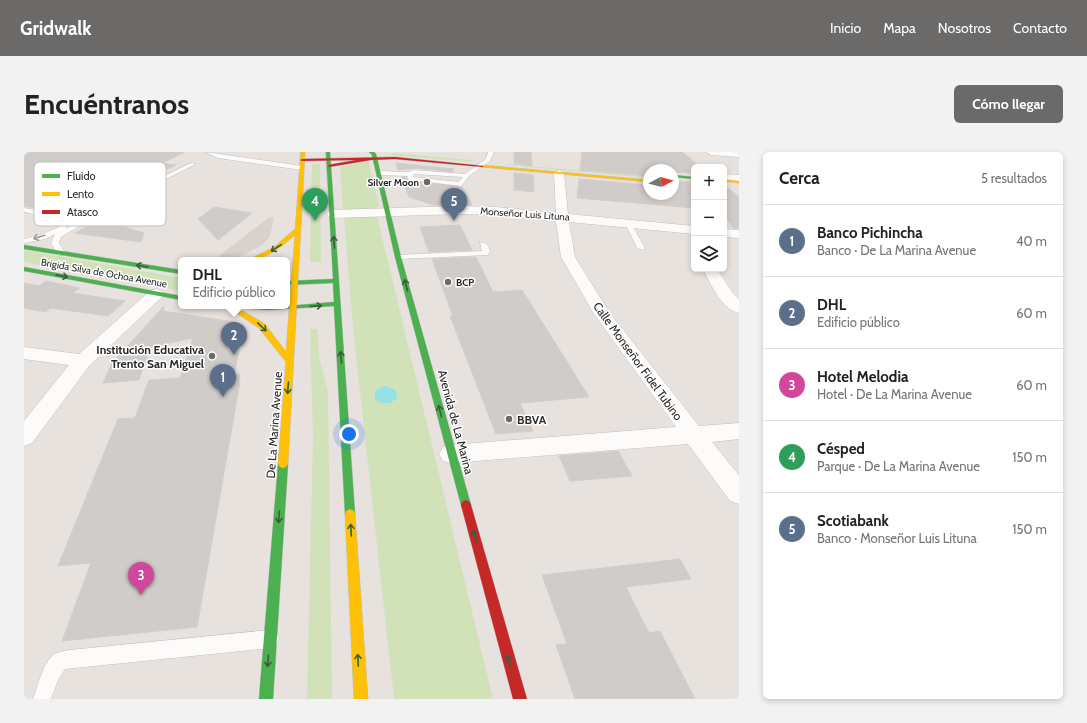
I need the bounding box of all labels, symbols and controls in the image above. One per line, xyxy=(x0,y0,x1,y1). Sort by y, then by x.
text: Gridwalk xyxy=(20,17,92,40)
text: Inicio xyxy=(830,19,861,37)
text: Mapa xyxy=(883,19,916,37)
text: Nosotros xyxy=(938,19,991,37)
text: Contacto xyxy=(1013,19,1067,37)
button: Cómo llegar xyxy=(954,85,1063,123)
text: Encuéntranos xyxy=(24,87,189,121)
legend xyxy=(34,162,166,226)
north arrow xyxy=(643,164,679,200)
map controls xyxy=(691,164,727,272)
button: + xyxy=(691,164,727,200)
text: Cerca xyxy=(779,168,820,188)
text: Fluido xyxy=(67,169,96,183)
text: 5 resultados xyxy=(981,170,1047,186)
place label: Silver Moon xyxy=(368,176,419,189)
marker: Silver Moon xyxy=(422,177,432,187)
text: Lento xyxy=(67,187,94,201)
pin: 4 xyxy=(302,188,328,221)
pin: 5 xyxy=(441,188,467,221)
button: − xyxy=(691,200,727,236)
street label: Monseñor Luis Lituna xyxy=(480,204,570,224)
text: Atasco xyxy=(67,205,98,219)
text: Banco Pichincha xyxy=(817,224,923,242)
text: 1 xyxy=(790,233,794,249)
text: 40 m xyxy=(1016,233,1047,249)
one-way arrow xyxy=(32,234,45,241)
one-way arrow xyxy=(330,236,337,249)
button: layers xyxy=(691,236,727,272)
text: Banco · De La Marina Avenue xyxy=(817,242,976,258)
one-way arrow xyxy=(271,244,282,252)
street label: Brigida Silva de Ochoa Avenue xyxy=(40,255,168,291)
popup xyxy=(178,257,290,309)
one-way arrow xyxy=(136,262,149,270)
text: DHL xyxy=(193,266,222,284)
one-way arrow xyxy=(55,273,68,281)
place label: BCP xyxy=(456,276,474,289)
marker: BCP xyxy=(443,277,453,287)
one-way arrow xyxy=(402,279,409,292)
text: Edificio público xyxy=(193,284,275,300)
text: DHL xyxy=(817,296,846,314)
street label: Calle Monseñor Fidel Tubino xyxy=(590,299,686,423)
one-way arrow xyxy=(309,302,322,309)
text: 2 xyxy=(789,305,795,321)
text: 60 m xyxy=(1016,305,1047,321)
text: Edificio público xyxy=(817,314,900,330)
pin: 2 xyxy=(221,322,247,355)
one-way arrow xyxy=(257,322,267,331)
place label: Institución Educativa Trento San Miguel xyxy=(96,342,204,371)
marker: Institución Educativa Trento San Miguel xyxy=(207,351,217,361)
one-way arrow xyxy=(338,351,345,364)
pin: 1 xyxy=(210,364,236,397)
street label: Avenida de La Marina xyxy=(435,368,477,476)
text: Hotel Melodia xyxy=(817,368,908,386)
street label: De La Marina Avenue xyxy=(263,371,285,479)
text: 3 xyxy=(788,377,796,393)
text: 60 m xyxy=(1016,377,1047,393)
one-way arrow xyxy=(285,381,292,394)
text: Hotel · De La Marina Avenue xyxy=(817,386,972,402)
one-way arrow xyxy=(436,405,443,418)
place label: BBVA xyxy=(517,412,547,427)
marker: BBVA xyxy=(504,414,514,424)
your location xyxy=(339,424,359,444)
text: Césped xyxy=(817,440,865,458)
text: 4 xyxy=(788,449,796,465)
text: 150 m xyxy=(1012,449,1047,465)
text: Parque · De La Marina Avenue xyxy=(817,458,980,474)
one-way arrow xyxy=(275,510,282,523)
text: Scotiabank xyxy=(817,512,889,530)
text: 5 xyxy=(789,521,795,537)
text: 150 m xyxy=(1012,521,1047,537)
one-way arrow xyxy=(348,524,355,537)
one-way arrow xyxy=(470,530,478,543)
text: Banco · Monseñor Luis Lituna xyxy=(817,530,977,546)
pin: 3 xyxy=(128,562,154,595)
one-way arrow xyxy=(265,654,272,667)
one-way arrow xyxy=(355,654,362,667)
one-way arrow xyxy=(505,655,513,668)

